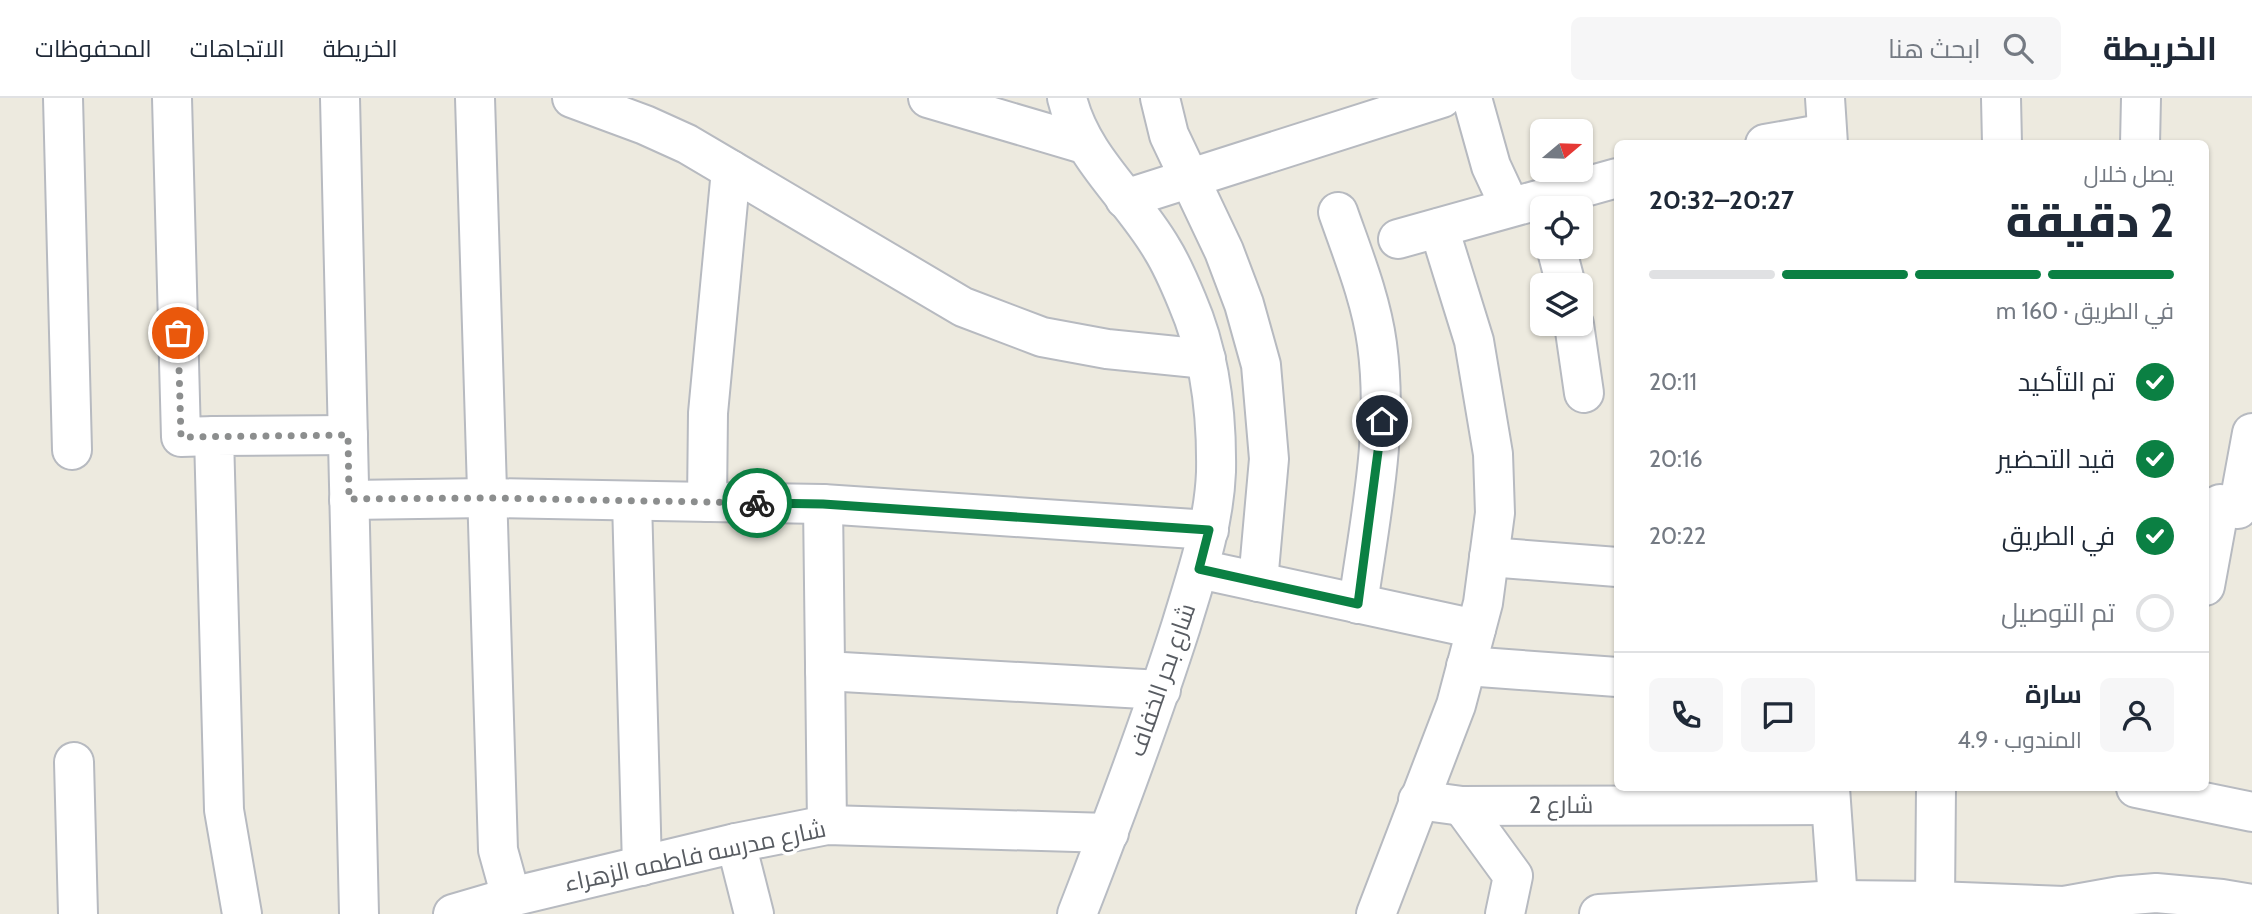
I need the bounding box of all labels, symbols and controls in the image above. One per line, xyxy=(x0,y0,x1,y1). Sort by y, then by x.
search box xyxy=(1571,17,2061,80)
text: الخريطة xyxy=(2103,28,2217,68)
icon: search xyxy=(1999,29,2037,67)
text: ابحث هنا xyxy=(1888,33,1981,65)
text: المحفوظات xyxy=(35,34,152,63)
text: الاتجاهات xyxy=(190,34,285,63)
text: الخريطة xyxy=(323,34,398,63)
north arrow xyxy=(1530,119,1592,182)
map controls xyxy=(1530,119,1593,336)
text: يصل خلال xyxy=(2083,160,2174,188)
text: 20:27–20:32 xyxy=(1649,184,1794,216)
text: 2 دقيقة xyxy=(2006,193,2174,249)
button: locate xyxy=(1530,196,1593,259)
button: layers xyxy=(1530,273,1593,336)
text: في الطريق · 160 m xyxy=(1996,297,2174,325)
pin xyxy=(148,303,208,363)
icon: bag xyxy=(159,314,197,352)
icon: check xyxy=(2136,363,2174,401)
text: تم التأكيد xyxy=(2018,366,2115,398)
text: 20:11 xyxy=(1649,368,1697,396)
pin xyxy=(1352,391,1412,451)
icon: home xyxy=(1363,402,1401,440)
icon: check xyxy=(2136,440,2174,478)
text: قيد التحضير xyxy=(1997,443,2115,475)
text: 20:16 xyxy=(1649,445,1702,473)
courier xyxy=(722,468,792,538)
icon: bike xyxy=(738,484,776,522)
icon: check xyxy=(2136,517,2174,555)
text: في الطريق xyxy=(2002,520,2115,552)
text: 20:22 xyxy=(1649,522,1706,550)
text: تم التوصيل xyxy=(2001,597,2115,629)
street label: شارع بحر الخفاف xyxy=(1122,599,1203,761)
button: phone xyxy=(1649,678,1723,752)
button: chat xyxy=(1741,678,1815,752)
text: سارة xyxy=(2025,678,2082,710)
button: person xyxy=(2100,678,2174,752)
text: المندوب · 4.9 xyxy=(1958,726,2082,754)
street label: شارع 2 xyxy=(1529,790,1593,821)
street label: شارع مدرسه فاطمه الزهراء xyxy=(561,814,829,899)

